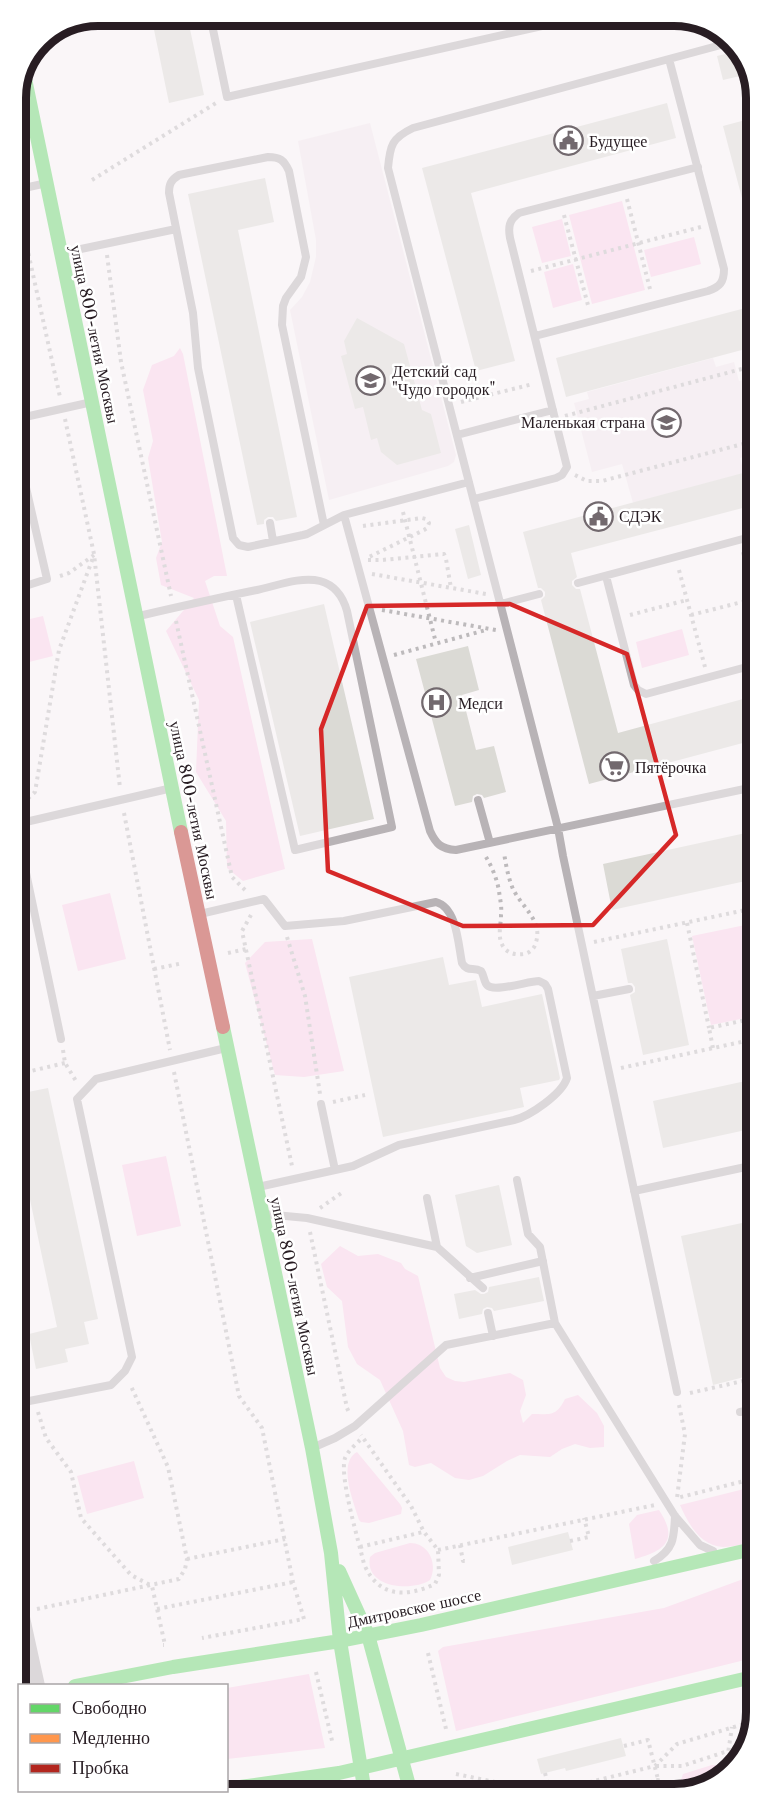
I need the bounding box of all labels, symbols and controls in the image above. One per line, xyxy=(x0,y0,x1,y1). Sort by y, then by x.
public building icon: Будущее xyxy=(552,125,584,157)
place label: Будущее xyxy=(589,131,647,151)
street label: улица 800-летия Москвы xyxy=(66,243,124,425)
place label: Детский сад "Чудо городок" xyxy=(392,361,496,399)
school or university icon: Детский сад "Чудо городок" xyxy=(355,364,387,396)
school or university icon: Маленькая страна xyxy=(650,406,682,438)
place label: Маленькая страна xyxy=(521,412,645,432)
public building icon: СДЭК xyxy=(582,500,614,532)
place label: СДЭК xyxy=(619,506,662,526)
hospital icon: Медси xyxy=(421,687,453,719)
place label: Медси xyxy=(458,693,503,713)
street label: улица 800-летия Москвы xyxy=(165,719,223,901)
supermarket icon: Пятёрочка xyxy=(598,751,630,783)
place label: Пятёрочка xyxy=(635,757,706,777)
street label: улица 800-летия Москвы xyxy=(266,1195,324,1377)
street label: Дмитровское шоссе xyxy=(345,1584,483,1632)
legend xyxy=(18,1684,228,1792)
text: Свободно xyxy=(72,1697,147,1719)
text: Медленно xyxy=(72,1727,150,1749)
text: Пробка xyxy=(72,1757,129,1779)

